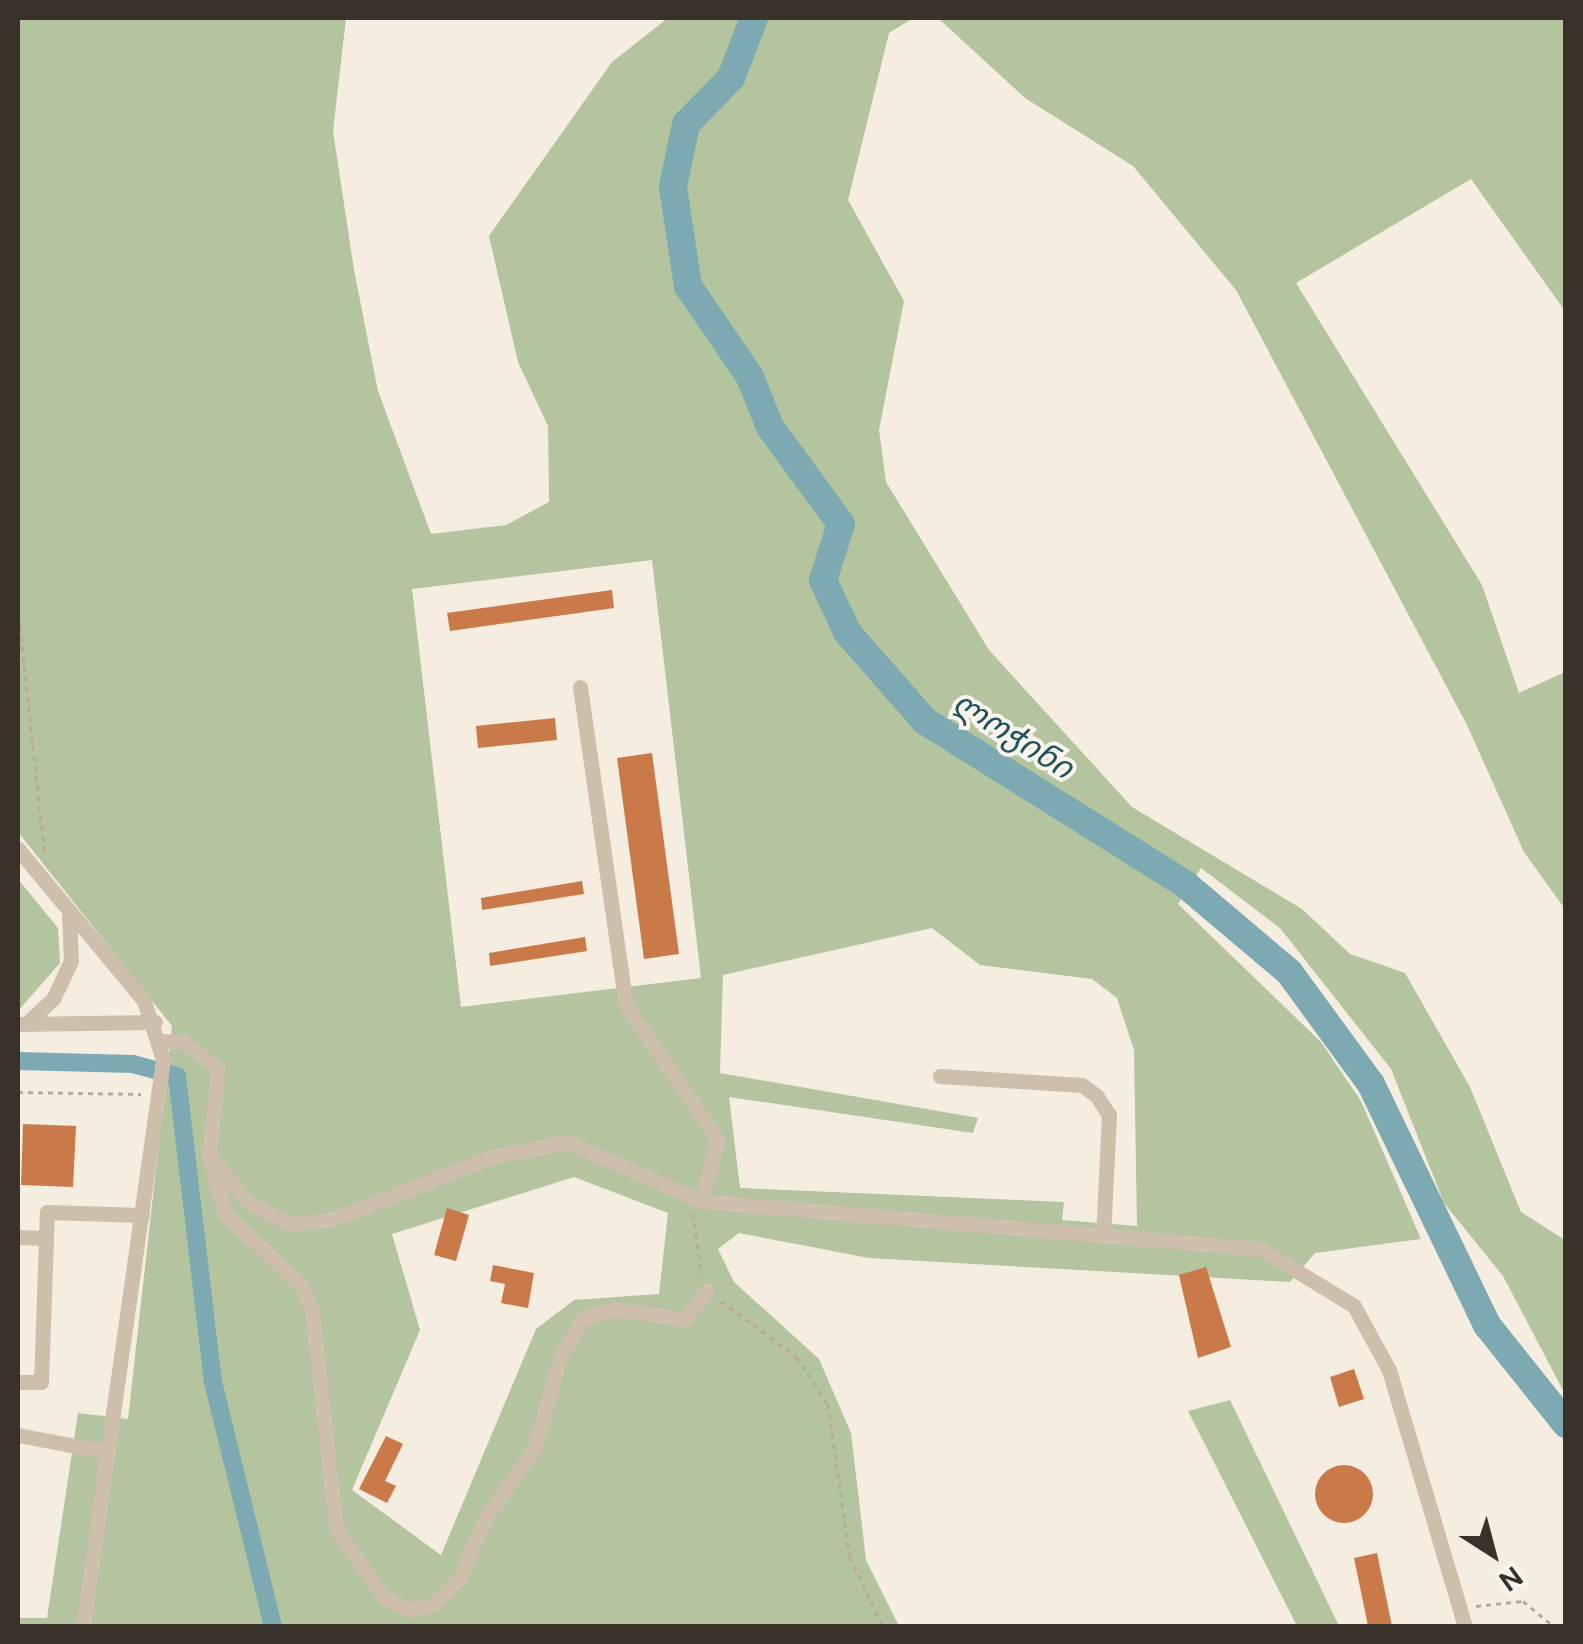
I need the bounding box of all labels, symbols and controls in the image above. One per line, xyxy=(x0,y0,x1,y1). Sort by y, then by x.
water label: ლოჭინი xyxy=(946,683,1080,787)
north arrow xyxy=(1443,1504,1543,1604)
text: N xyxy=(1492,1558,1530,1600)

